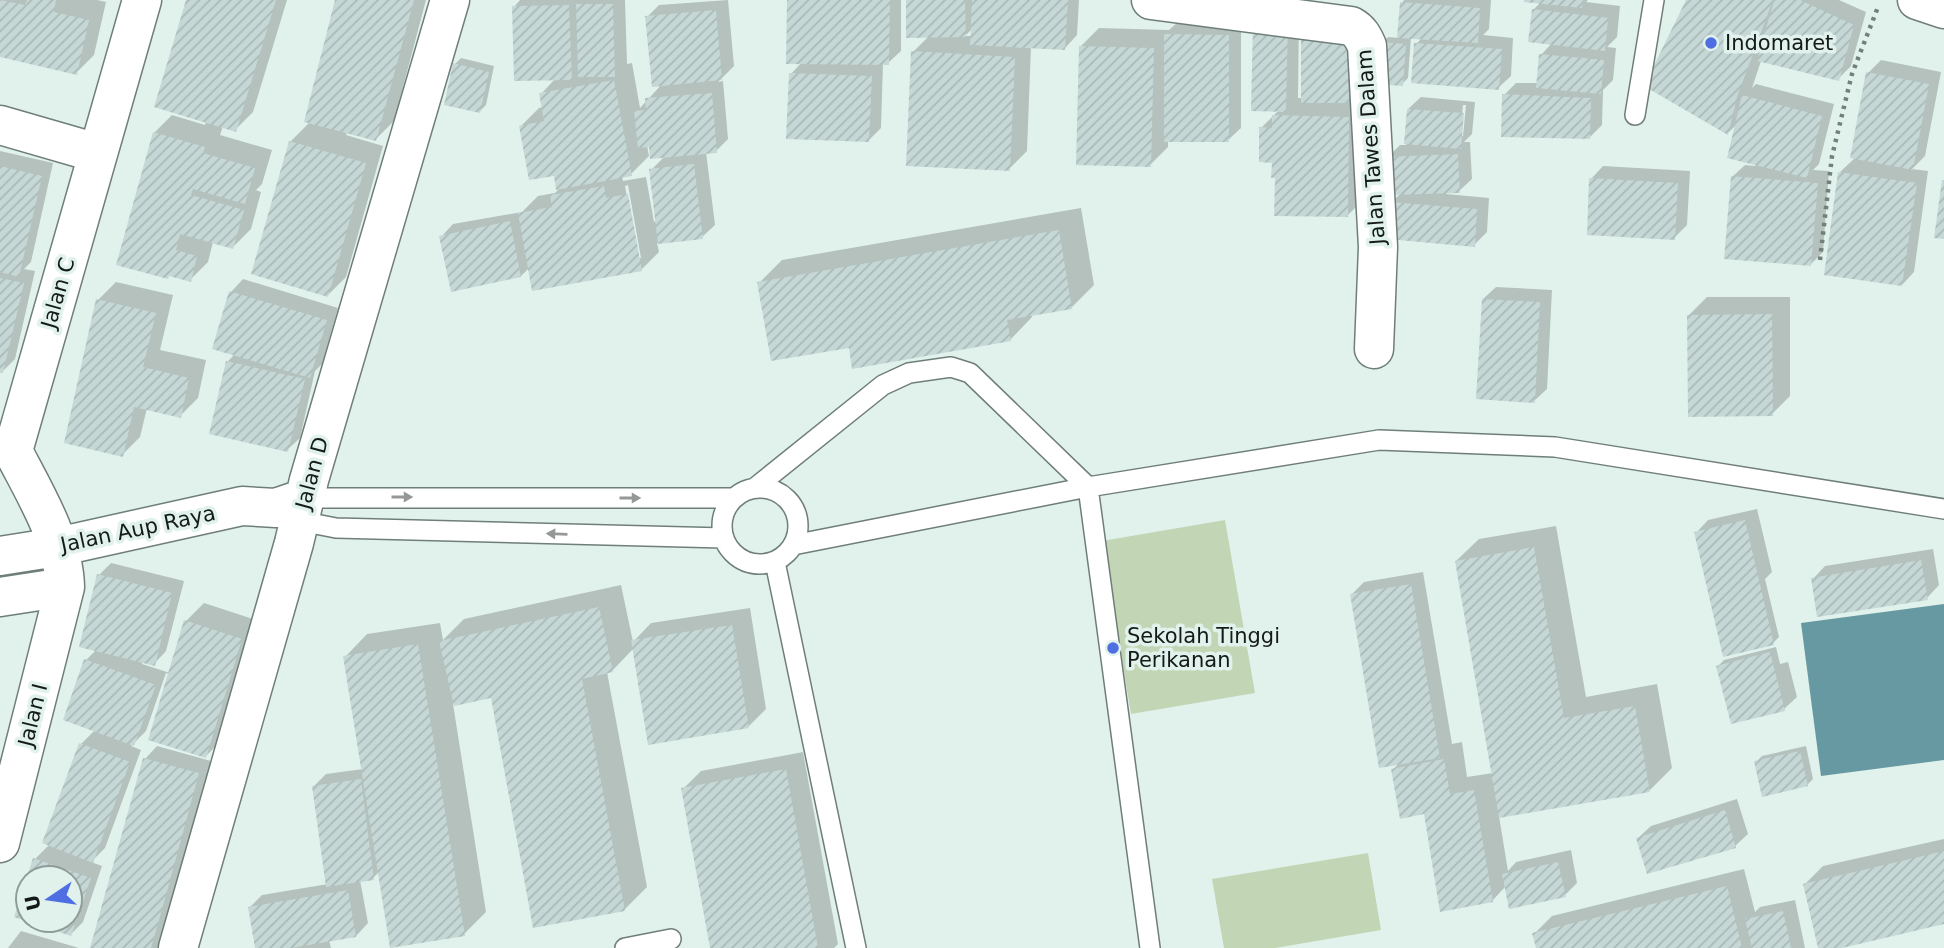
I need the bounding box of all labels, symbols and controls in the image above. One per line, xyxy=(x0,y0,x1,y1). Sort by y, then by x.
place label: Indomaret xyxy=(1725,31,1833,55)
marker: Indomaret xyxy=(1703,35,1719,51)
street label: Jalan Tawes Dalam xyxy=(1352,48,1390,248)
street label: Jalan C xyxy=(36,255,80,333)
street label: Jalan D xyxy=(290,434,333,514)
one-way arrow xyxy=(391,491,413,503)
one-way arrow xyxy=(619,492,641,504)
street label: Jalan Aup Raya xyxy=(56,501,218,558)
one-way arrow xyxy=(546,528,568,540)
place label: Sekolah Tinggi Perikanan xyxy=(1127,624,1280,672)
marker: Sekolah Tinggi Perikanan xyxy=(1105,640,1121,656)
street label: Jalan I xyxy=(13,681,52,751)
north arrow xyxy=(14,864,84,934)
text: U xyxy=(20,893,45,913)

